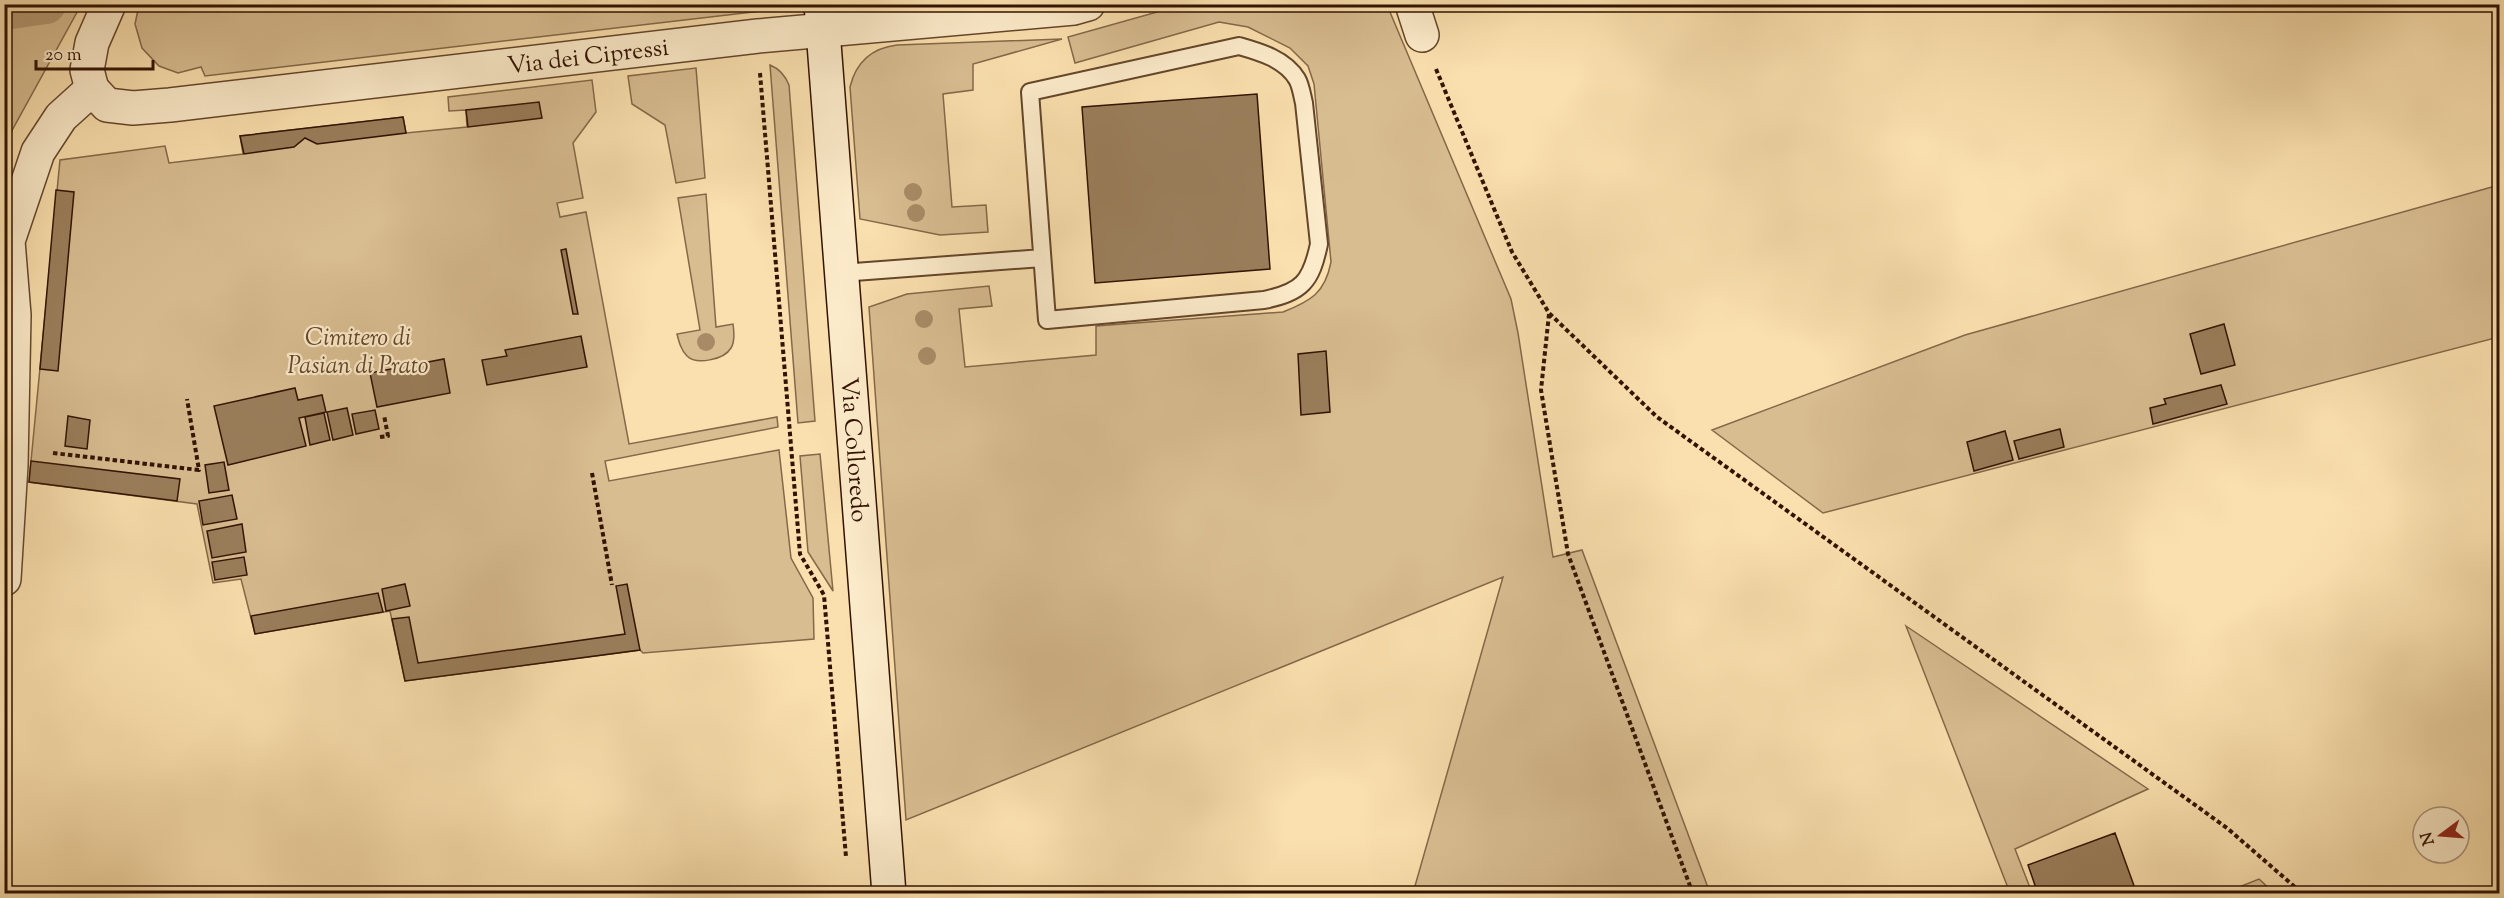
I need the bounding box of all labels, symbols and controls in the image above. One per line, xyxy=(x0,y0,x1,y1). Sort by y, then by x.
street label: Via dei Cipressi xyxy=(506,32,671,84)
scale bar xyxy=(36,33,153,71)
text: 20 m xyxy=(45,43,82,69)
park label: Cimitero di Pasian di Prato xyxy=(288,322,428,384)
street label: Via Colloredo xyxy=(831,376,876,524)
north arrow xyxy=(2411,805,2471,865)
text: N xyxy=(2416,829,2442,848)

